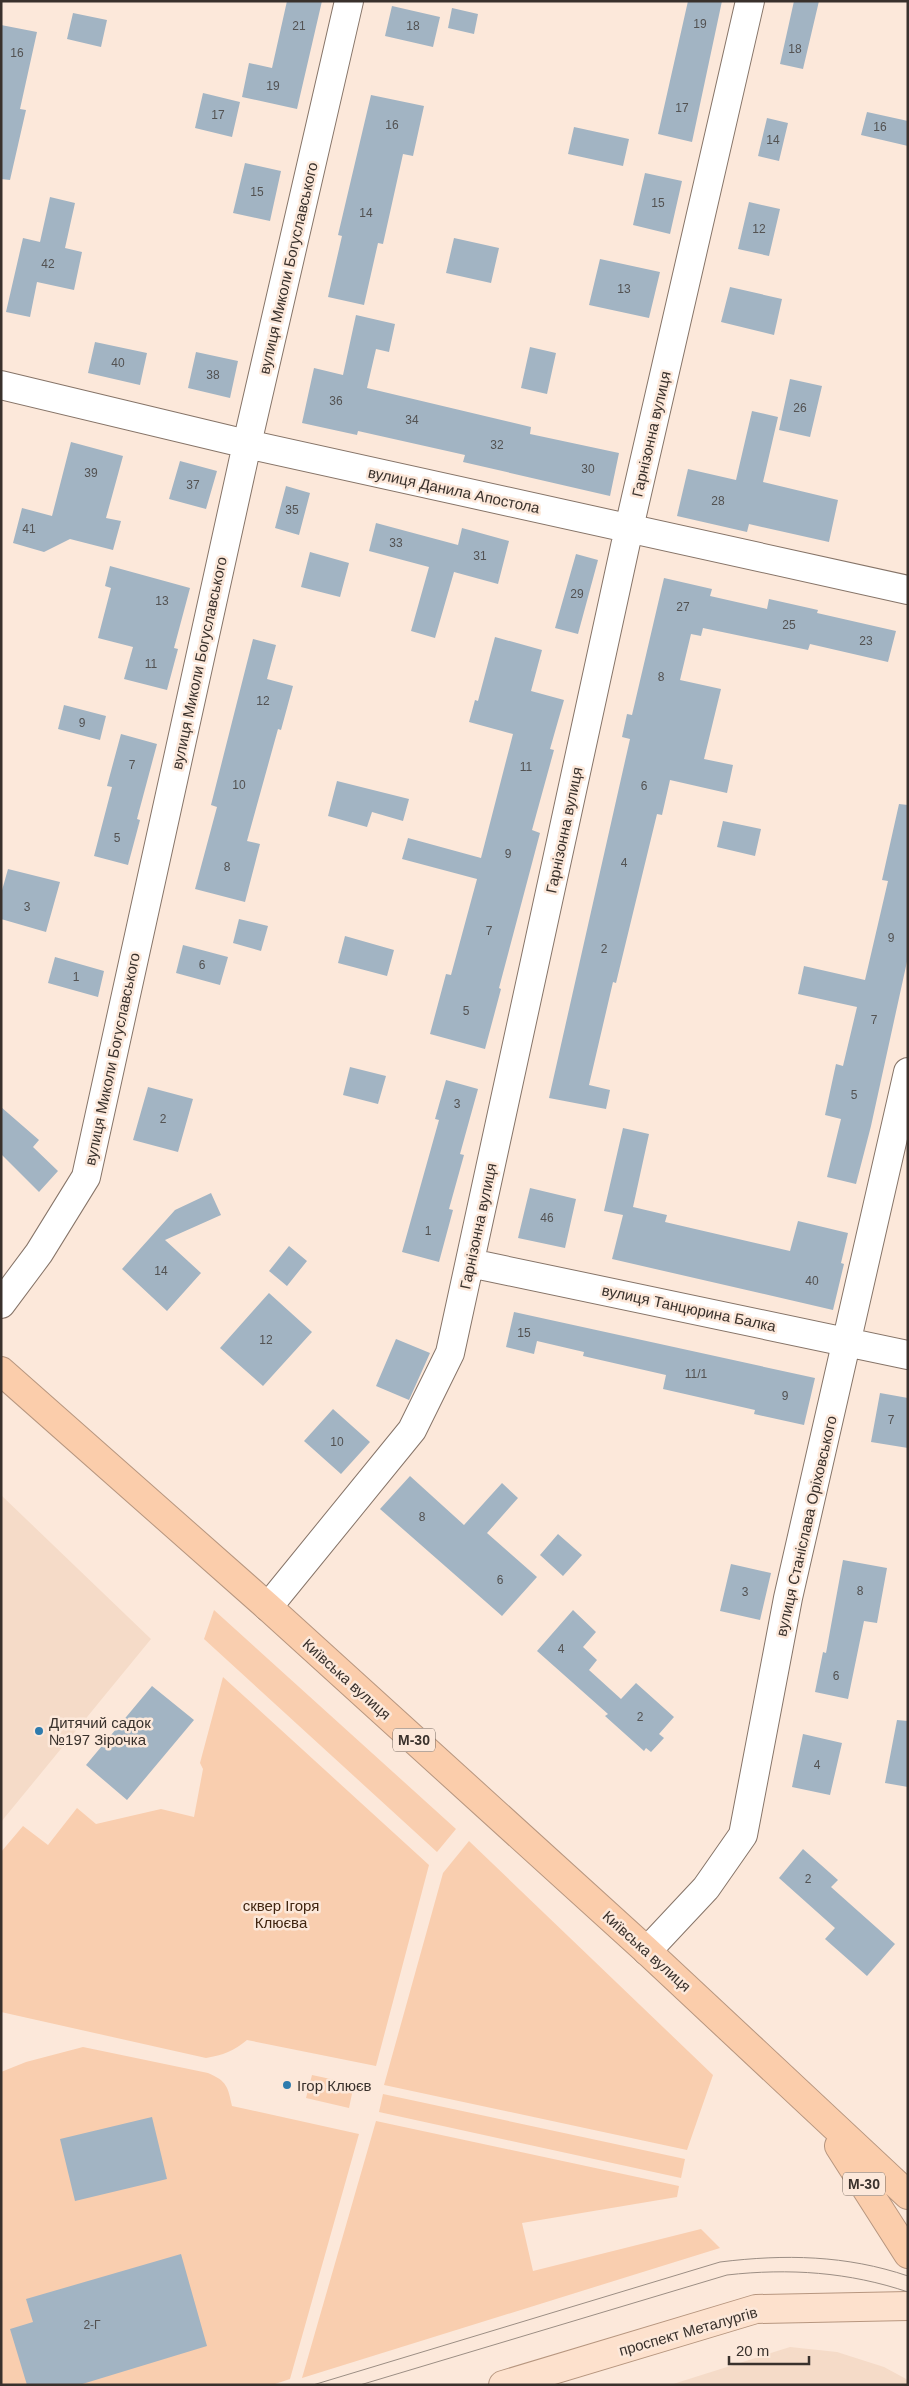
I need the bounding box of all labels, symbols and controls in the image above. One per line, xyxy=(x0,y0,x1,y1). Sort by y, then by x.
house number: 19 xyxy=(693,17,707,31)
house number: 21 xyxy=(292,19,306,33)
house number: 18 xyxy=(406,19,420,33)
house number: 18 xyxy=(788,42,802,56)
house number: 16 xyxy=(10,46,24,60)
house number: 19 xyxy=(266,79,280,93)
house number: 17 xyxy=(675,101,689,115)
house number: 17 xyxy=(211,108,225,122)
house number: 16 xyxy=(385,118,399,132)
house number: 16 xyxy=(873,120,887,134)
house number: 14 xyxy=(766,133,780,147)
street label: вулиця Миколи Богуславського xyxy=(255,160,321,376)
house number: 15 xyxy=(250,185,264,199)
house number: 15 xyxy=(651,196,665,210)
house number: 14 xyxy=(359,206,373,220)
house number: 12 xyxy=(752,222,766,236)
house number: 42 xyxy=(41,257,55,271)
house number: 13 xyxy=(617,282,631,296)
house number: 40 xyxy=(111,356,125,370)
house number: 38 xyxy=(206,368,220,382)
street label: Гарнізонна вулиця xyxy=(628,370,674,498)
house number: 36 xyxy=(329,394,343,408)
house number: 26 xyxy=(793,401,807,415)
house number: 34 xyxy=(405,413,419,427)
house number: 32 xyxy=(490,438,504,452)
house number: 30 xyxy=(581,462,595,476)
street label: вулиця Данила Апостола xyxy=(367,463,542,517)
house number: 39 xyxy=(84,466,98,480)
house number: 37 xyxy=(186,478,200,492)
house number: 28 xyxy=(711,494,725,508)
house number: 35 xyxy=(285,503,299,517)
house number: 41 xyxy=(22,522,36,536)
house number: 33 xyxy=(389,536,403,550)
house number: 31 xyxy=(473,549,487,563)
street label: вулиця Миколи Богуславського xyxy=(168,555,230,771)
house number: 29 xyxy=(570,587,584,601)
house number: 13 xyxy=(155,594,169,608)
house number: 27 xyxy=(676,600,690,614)
house number: 25 xyxy=(782,618,796,632)
house number: 23 xyxy=(859,634,873,648)
house number: 11 xyxy=(145,657,158,671)
house number: 8 xyxy=(658,670,665,684)
house number: 12 xyxy=(256,694,270,708)
house number: 9 xyxy=(79,716,86,730)
house number: 7 xyxy=(129,758,136,772)
house number: 11 xyxy=(520,760,533,774)
street label: Гарнізонна вулиця xyxy=(542,765,586,895)
house number: 10 xyxy=(232,778,246,792)
house number: 6 xyxy=(641,779,648,793)
house number: 5 xyxy=(114,831,121,845)
house number: 9 xyxy=(505,847,512,861)
house number: 4 xyxy=(621,856,628,870)
house number: 8 xyxy=(224,860,231,874)
house number: 3 xyxy=(24,900,31,914)
house number: 7 xyxy=(486,924,493,938)
house number: 9 xyxy=(888,931,895,945)
house number: 2 xyxy=(601,942,608,956)
street label: вулиця Миколи Богуславського xyxy=(81,951,143,1167)
house number: 6 xyxy=(199,958,206,972)
house number: 1 xyxy=(73,970,80,984)
house number: 5 xyxy=(463,1004,470,1018)
house number: 7 xyxy=(871,1013,878,1027)
house number: 5 xyxy=(851,1088,858,1102)
house number: 3 xyxy=(454,1097,461,1111)
house number: 2 xyxy=(160,1112,167,1126)
street label: Гарнізонна вулиця xyxy=(456,1161,500,1291)
house number: 46 xyxy=(540,1211,554,1225)
house number: 1 xyxy=(425,1224,432,1238)
house number: 14 xyxy=(154,1264,168,1278)
house number: 40 xyxy=(805,1274,819,1288)
street label: вулиця Танцюрина Балка xyxy=(600,1281,778,1335)
house number: 15 xyxy=(517,1326,531,1340)
house number: 12 xyxy=(259,1333,273,1347)
house number: 11/1 xyxy=(685,1367,708,1381)
house number: 9 xyxy=(782,1389,789,1403)
house number: 7 xyxy=(888,1413,895,1427)
street label: вулиця Станіслава Оріховського xyxy=(772,1414,840,1638)
house number: 10 xyxy=(330,1435,344,1449)
house number: 8 xyxy=(419,1510,426,1524)
house number: 6 xyxy=(497,1573,504,1587)
house number: 8 xyxy=(857,1584,864,1598)
house number: 3 xyxy=(742,1585,749,1599)
street label: Київська вулиця xyxy=(300,1635,394,1723)
house number: 4 xyxy=(558,1642,565,1656)
house number: 6 xyxy=(833,1669,840,1683)
house number: 2 xyxy=(637,1710,644,1724)
place label: Дитячий садок №197 Зірочка xyxy=(49,1714,151,1748)
marker: Дитячий садок №197 Зірочка xyxy=(33,1725,45,1737)
road number: М-30 xyxy=(393,1728,435,1752)
house number: 4 xyxy=(814,1758,821,1772)
house number: 2 xyxy=(805,1872,812,1886)
park label: сквер Ігоря Клюєва xyxy=(243,1897,319,1931)
street label: Київська вулиця xyxy=(600,1907,694,1995)
place label: Ігор Клюєв xyxy=(297,2077,372,2094)
marker: Ігор Клюєв xyxy=(281,2079,293,2091)
road number: М-30 xyxy=(843,2172,885,2196)
street label: проспект Металургів xyxy=(617,2303,759,2359)
house number: 2-Г xyxy=(83,2318,101,2332)
scale bar xyxy=(729,2334,809,2366)
text: 20 m xyxy=(736,2342,769,2359)

